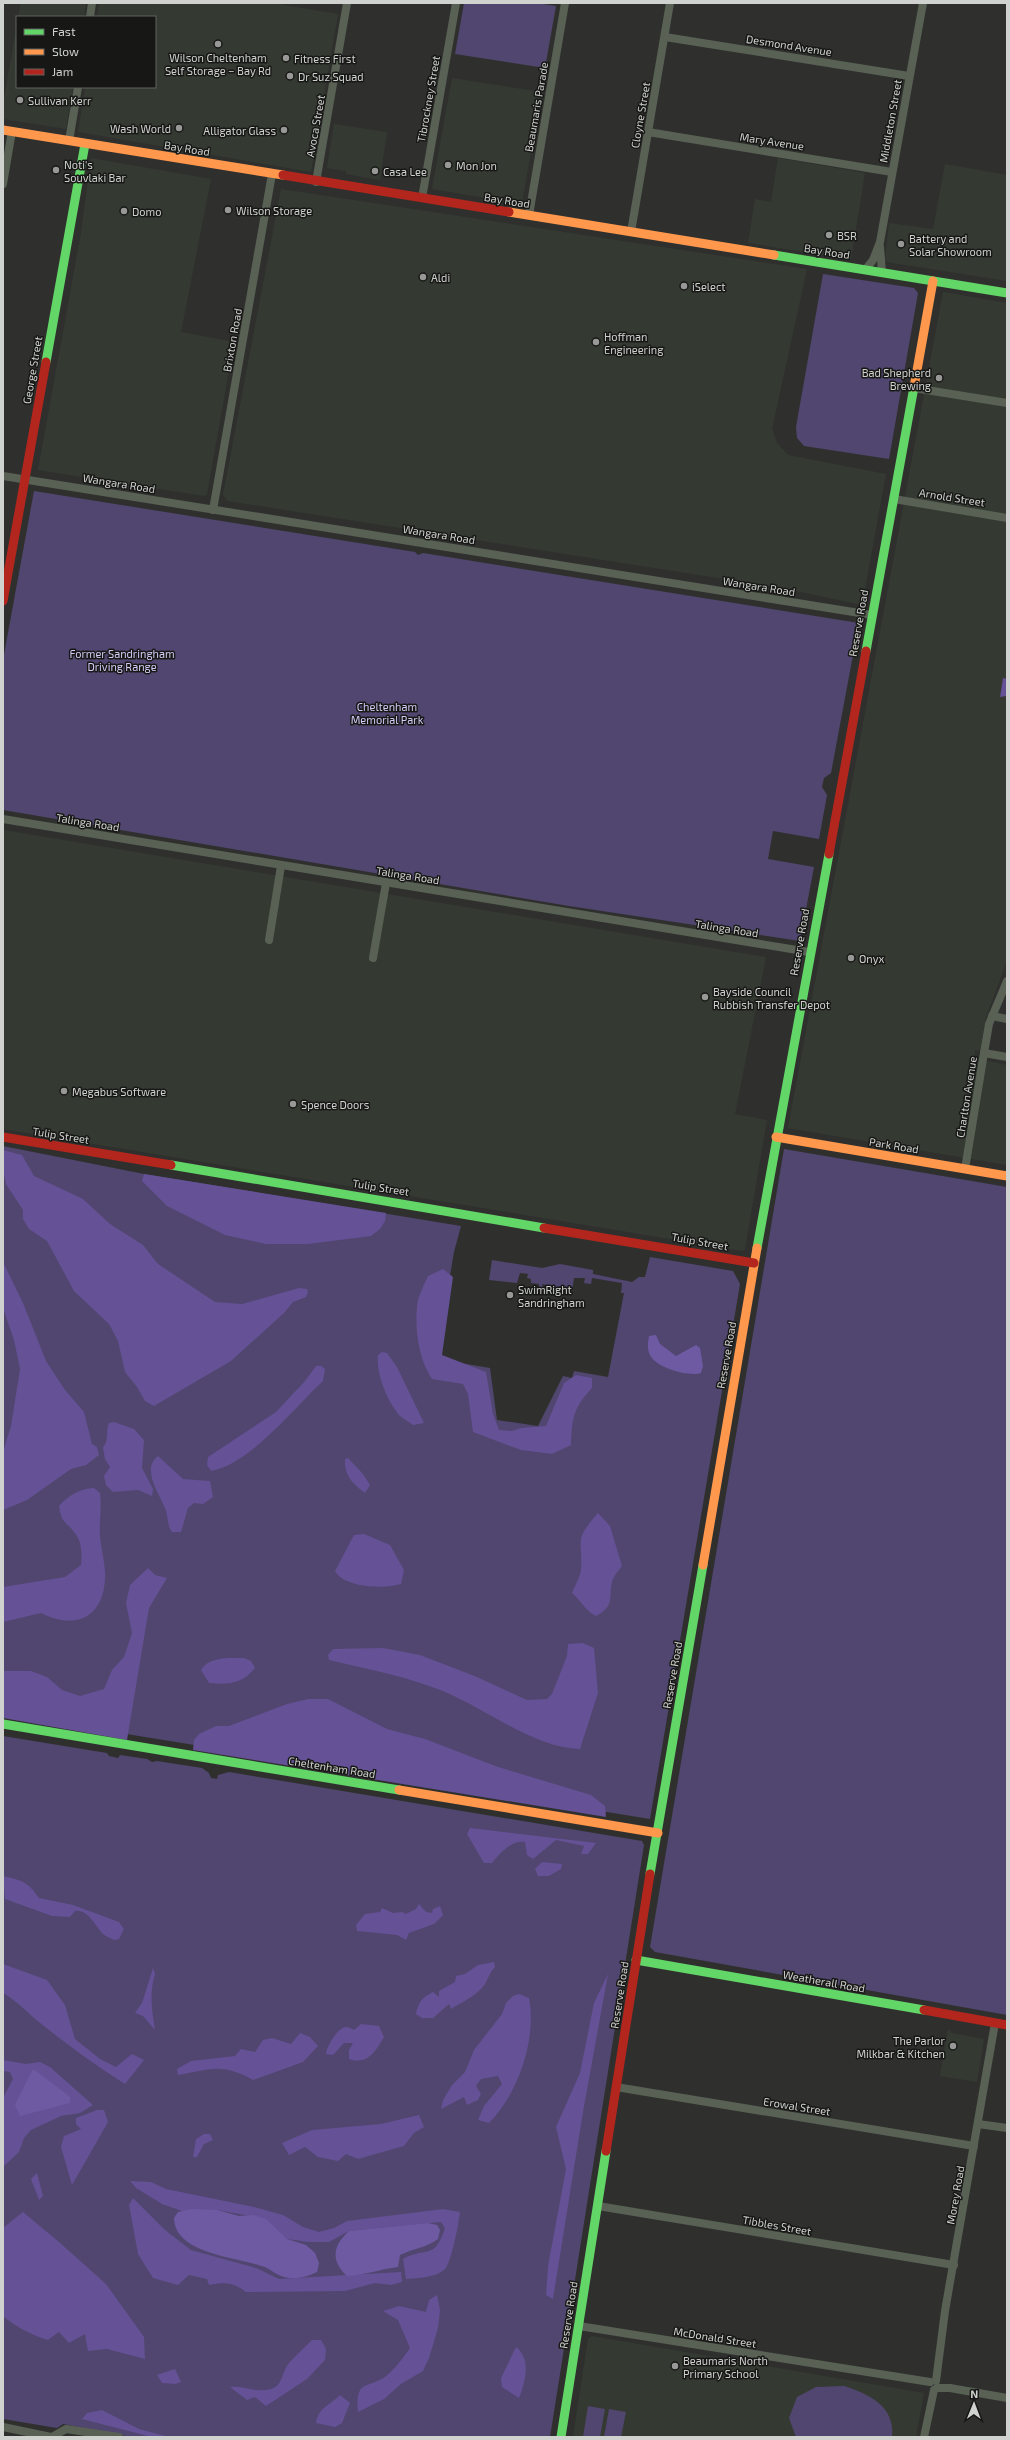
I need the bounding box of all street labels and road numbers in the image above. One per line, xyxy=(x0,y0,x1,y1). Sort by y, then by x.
street label: Desmond Avenue xyxy=(745,32,833,58)
street label: Tibrockney Street xyxy=(414,55,442,143)
street label: Beaumaris Parade xyxy=(522,61,550,153)
street label: Middleton Street xyxy=(876,79,904,163)
street label: Cloyne Street xyxy=(628,81,652,149)
street label: Avoca Street xyxy=(303,94,327,158)
street label: Mary Avenue xyxy=(739,130,805,152)
street label: Bay Road xyxy=(163,138,211,158)
street label: Bay Road xyxy=(483,190,531,210)
street label: Bay Road xyxy=(803,241,851,261)
street label: Brixton Road xyxy=(220,307,244,373)
street label: George Street xyxy=(20,335,44,405)
street label: Wangara Road xyxy=(82,471,156,495)
street label: Arnold Street xyxy=(918,485,986,509)
street label: Wangara Road xyxy=(402,522,476,546)
street label: Wangara Road xyxy=(722,574,796,598)
street label: Reserve Road xyxy=(846,588,870,658)
street label: Talinga Road xyxy=(56,811,120,833)
street label: Talinga Road xyxy=(376,864,440,886)
street label: Reserve Road xyxy=(787,907,811,977)
street label: Talinga Road xyxy=(695,917,759,939)
street label: Charlton Avenue xyxy=(953,1055,979,1139)
street label: Tulip Street xyxy=(32,1124,90,1146)
street label: Park Road xyxy=(868,1135,920,1155)
street label: Tulip Street xyxy=(352,1176,410,1198)
street label: Tulip Street xyxy=(671,1230,729,1252)
street label: Reserve Road xyxy=(714,1320,738,1390)
street label: Reserve Road xyxy=(660,1640,684,1710)
street label: Cheltenham Road xyxy=(287,1754,377,1780)
street label: Reserve Road xyxy=(607,1960,631,2030)
street label: Weatherall Road xyxy=(782,1967,866,1995)
street label: Erowal Street xyxy=(763,2094,831,2118)
street label: Morey Road xyxy=(943,2165,967,2225)
street label: Tibbles Street xyxy=(742,2213,812,2237)
street label: Reserve Road xyxy=(556,2280,580,2350)
street label: McDonald Street xyxy=(673,2324,757,2350)

